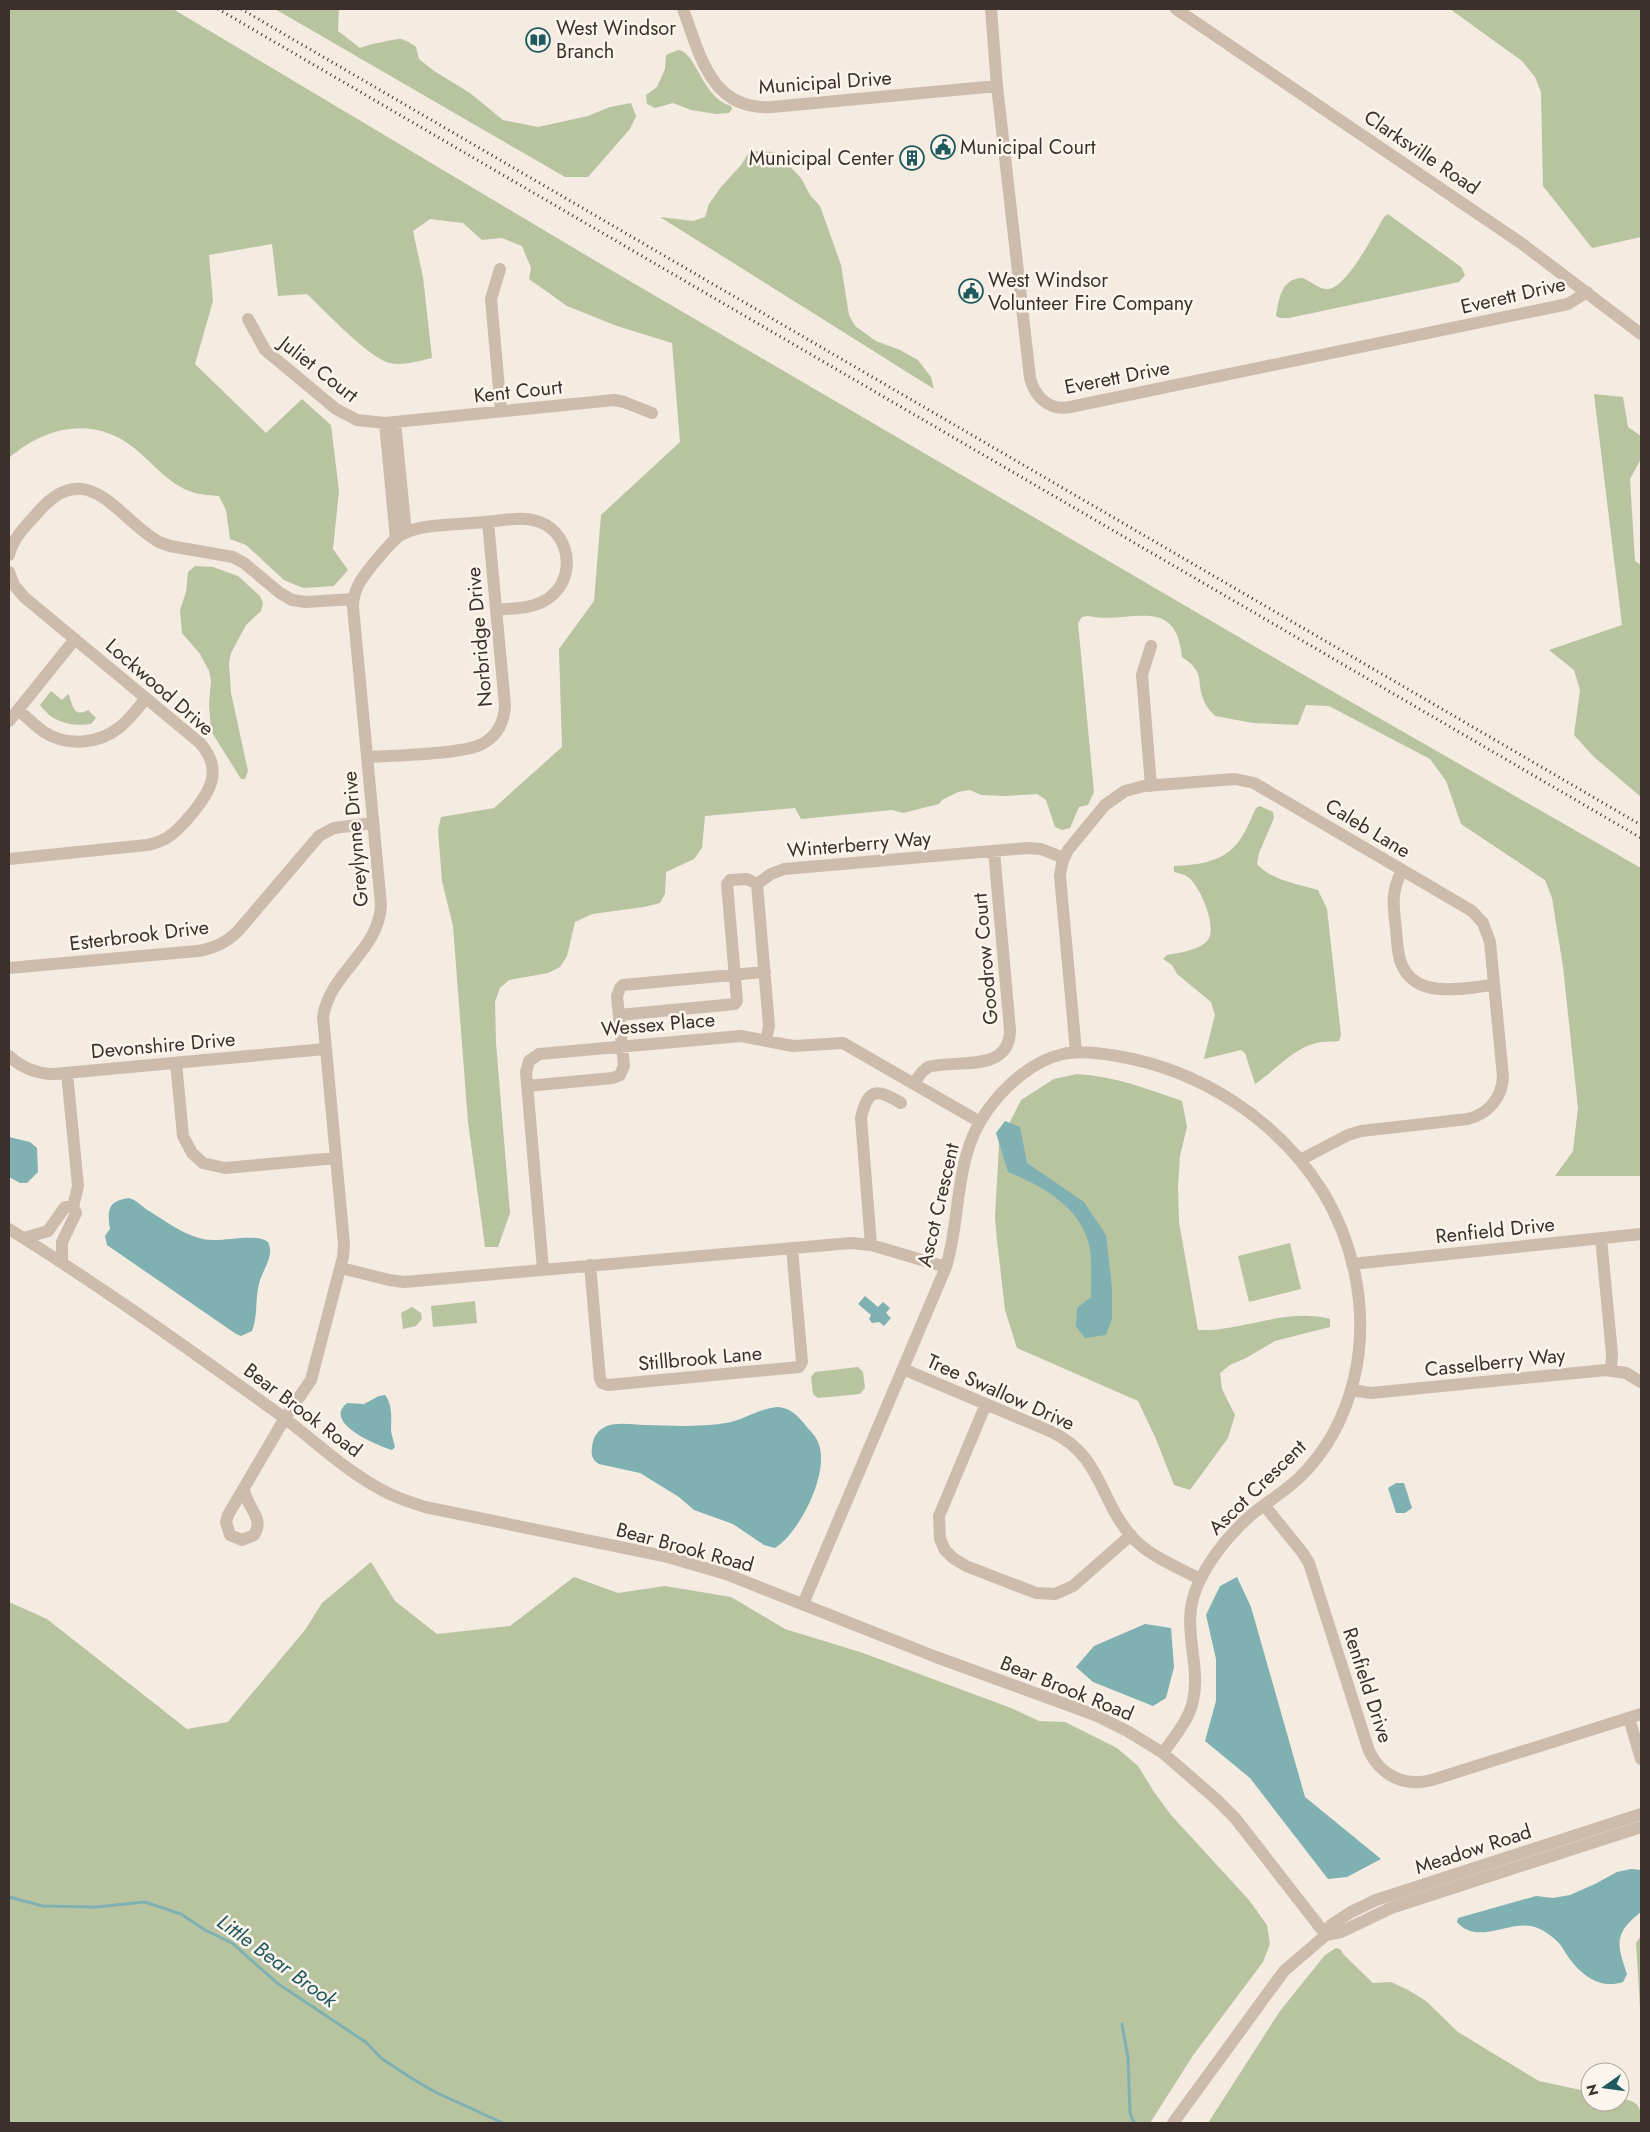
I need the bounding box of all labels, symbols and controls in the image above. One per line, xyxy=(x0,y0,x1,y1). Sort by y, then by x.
place label: West Windsor Branch xyxy=(556,14,676,66)
library icon: West Windsor Branch xyxy=(525,27,551,53)
street label: Municipal Drive xyxy=(758,63,893,102)
street label: Clarksville Road xyxy=(1358,103,1485,202)
place label: Municipal Court xyxy=(960,133,1096,162)
public building icon: Municipal Court xyxy=(930,134,956,160)
place label: Municipal Center xyxy=(749,144,894,173)
building icon: Municipal Center xyxy=(899,145,925,171)
place label: West Windsor Volunteer Fire Company xyxy=(988,266,1193,318)
street label: Everett Drive xyxy=(1458,269,1568,322)
public building icon: West Windsor Volunteer Fire Company xyxy=(958,278,984,304)
street label: Juliet Court xyxy=(271,327,364,410)
street label: Everett Drive xyxy=(1062,353,1172,402)
street label: Kent Court xyxy=(472,372,564,411)
street label: Norbridge Drive xyxy=(459,566,500,708)
street label: Lockwood Drive xyxy=(99,632,220,743)
street label: Greylynne Drive xyxy=(335,770,376,908)
street label: Caleb Lane xyxy=(1320,792,1416,865)
street label: Winterberry Way xyxy=(786,824,932,865)
street label: Goodrow Court xyxy=(965,892,1006,1026)
street label: Esterbrook Drive xyxy=(68,913,210,958)
street label: Wessex Place xyxy=(600,1005,716,1044)
street label: Devonshire Drive xyxy=(90,1025,236,1066)
street label: Ascot Crescent xyxy=(910,1140,967,1270)
street label: Renfield Drive xyxy=(1434,1210,1556,1251)
street label: Stillbrook Lane xyxy=(637,1339,763,1378)
street label: Casselberry Way xyxy=(1423,1341,1567,1384)
street label: Tree Swallow Drive xyxy=(922,1347,1079,1438)
street label: Bear Brook Road xyxy=(237,1356,368,1465)
street label: Ascot Crescent xyxy=(1202,1433,1313,1542)
street label: Bear Brook Road xyxy=(613,1515,757,1580)
street label: Renfield Drive xyxy=(1335,1624,1400,1747)
street label: Bear Brook Road xyxy=(996,1649,1138,1728)
street label: Meadow Road xyxy=(1411,1817,1535,1882)
water label: Little Bear Brook xyxy=(211,1907,344,2015)
north arrow xyxy=(1580,2062,1630,2112)
text: N xyxy=(1581,2082,1603,2098)

